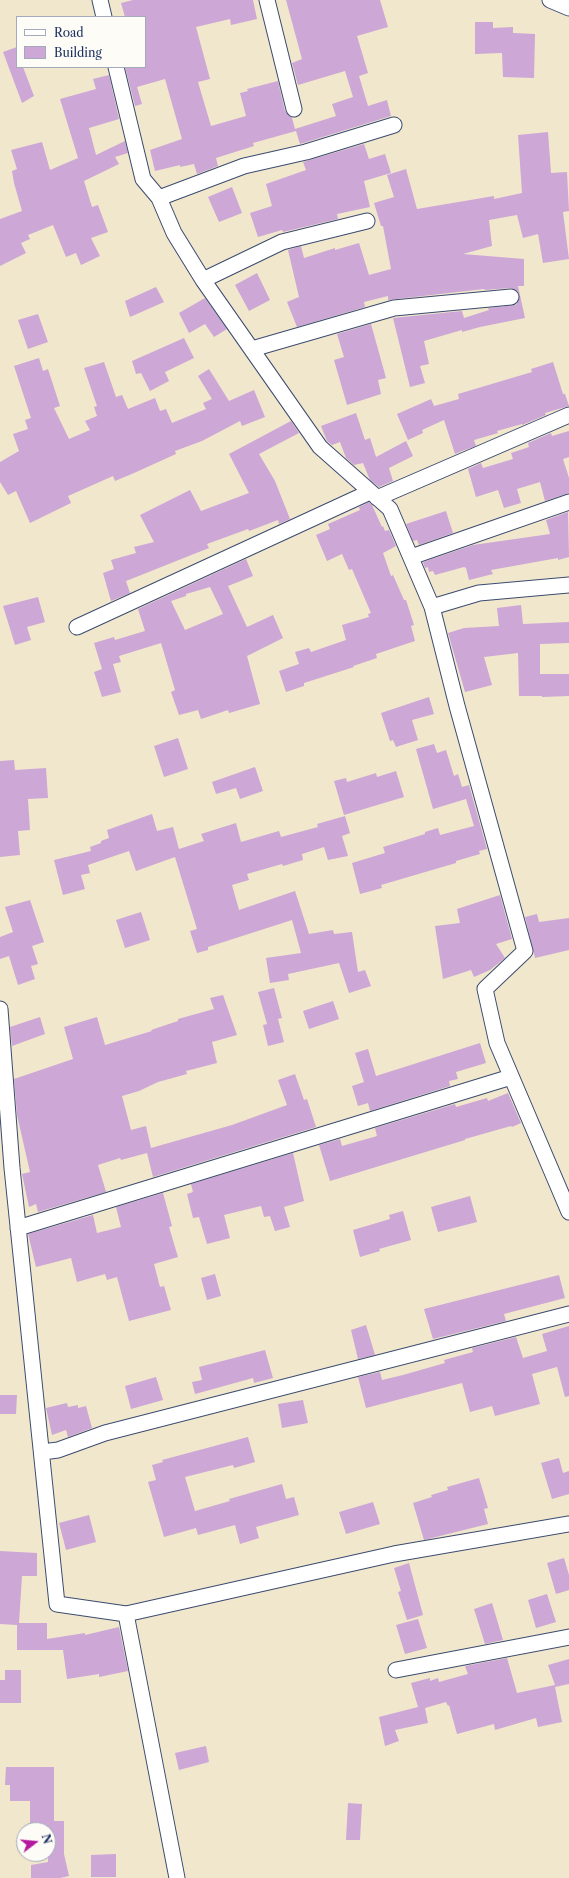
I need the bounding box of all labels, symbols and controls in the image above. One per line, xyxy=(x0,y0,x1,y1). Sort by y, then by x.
legend xyxy=(16,16,146,68)
text: Road xyxy=(54,25,84,40)
text: Building xyxy=(54,45,102,60)
north arrow xyxy=(16,1822,56,1862)
text: N xyxy=(39,1832,55,1845)

